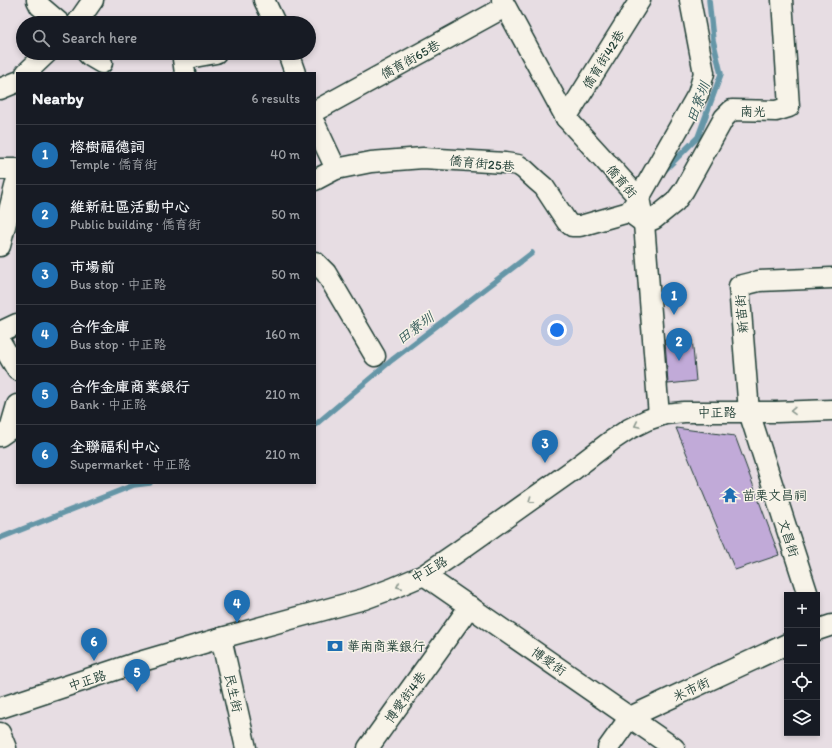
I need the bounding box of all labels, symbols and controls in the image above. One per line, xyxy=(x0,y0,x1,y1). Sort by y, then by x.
search box xyxy=(16,16,316,60)
icon: search xyxy=(30,27,52,49)
street label: 僑育街42巷 xyxy=(579,27,627,92)
text: Search here xyxy=(62,29,137,47)
street label: 僑育街65巷 xyxy=(378,37,443,82)
water label: 田寮圳 xyxy=(683,78,714,125)
text: Nearby xyxy=(32,88,84,108)
text: 6 results xyxy=(252,91,300,106)
street label: 南光 xyxy=(740,104,766,119)
text: 榕樹福德詞 xyxy=(70,138,145,156)
text: 1 xyxy=(42,147,48,162)
text: 40 m xyxy=(270,147,300,162)
street label: 僑育街25巷 xyxy=(449,153,515,174)
text: Temple · 僑育街 xyxy=(70,157,157,172)
street label: 僑育街 xyxy=(603,162,640,201)
text: 維新社區活動中心 xyxy=(70,198,190,216)
text: 2 xyxy=(42,207,48,222)
text: 50 m xyxy=(271,207,300,222)
text: Public building · 僑育街 xyxy=(70,217,201,232)
text: 市場前 xyxy=(70,258,115,276)
text: 3 xyxy=(41,267,49,282)
text: 50 m xyxy=(271,267,300,282)
text: Bus stop · 中正路 xyxy=(70,277,166,292)
pin: 1 xyxy=(661,282,687,315)
street label: 新苗街 xyxy=(732,294,751,334)
water label: 田寮圳 xyxy=(393,308,439,348)
text: 合作金庫 xyxy=(70,318,130,336)
your location xyxy=(547,320,567,340)
text: 4 xyxy=(41,327,49,342)
text: 160 m xyxy=(265,327,300,342)
pin: 2 xyxy=(666,328,692,361)
text: Bus stop · 中正路 xyxy=(70,337,166,352)
text: 合作金庫商業銀行 xyxy=(70,378,190,396)
text: 5 xyxy=(42,387,48,402)
text: 210 m xyxy=(265,387,300,402)
text: Bank · 中正路 xyxy=(70,397,147,412)
street label: 中正路 xyxy=(697,405,737,420)
one-way arrow xyxy=(790,407,796,415)
one-way arrow xyxy=(634,420,642,428)
pin: 3 xyxy=(532,430,558,463)
text: 全聯福利中心 xyxy=(70,438,160,456)
text: 6 xyxy=(42,447,48,462)
text: 210 m xyxy=(265,447,300,462)
text: Supermarket · 中正路 xyxy=(70,457,191,472)
temple icon: 苗栗文昌祠 xyxy=(721,486,739,504)
place label: 苗栗文昌祠 xyxy=(742,488,807,503)
one-way arrow xyxy=(529,495,536,502)
street label: 文昌街 xyxy=(775,517,802,559)
street label: 中正路 xyxy=(409,553,450,586)
one-way arrow xyxy=(396,581,403,589)
pin: 4 xyxy=(224,590,250,623)
map controls xyxy=(784,592,820,736)
button: + xyxy=(784,592,820,628)
pin: 6 xyxy=(81,628,107,661)
button: − xyxy=(784,628,820,664)
bank icon: 華南商業銀行 xyxy=(326,637,344,655)
place label: 華南商業銀行 xyxy=(347,639,425,654)
street label: 博愛街 xyxy=(528,644,569,679)
pin: 5 xyxy=(124,659,150,692)
button: locate xyxy=(784,664,820,700)
street label: 中正路 xyxy=(66,667,108,694)
street label: 博愛街4巷 xyxy=(382,669,429,726)
street label: 民生街 xyxy=(222,672,245,714)
street label: 米市街 xyxy=(670,674,712,704)
button: layers xyxy=(784,700,820,736)

